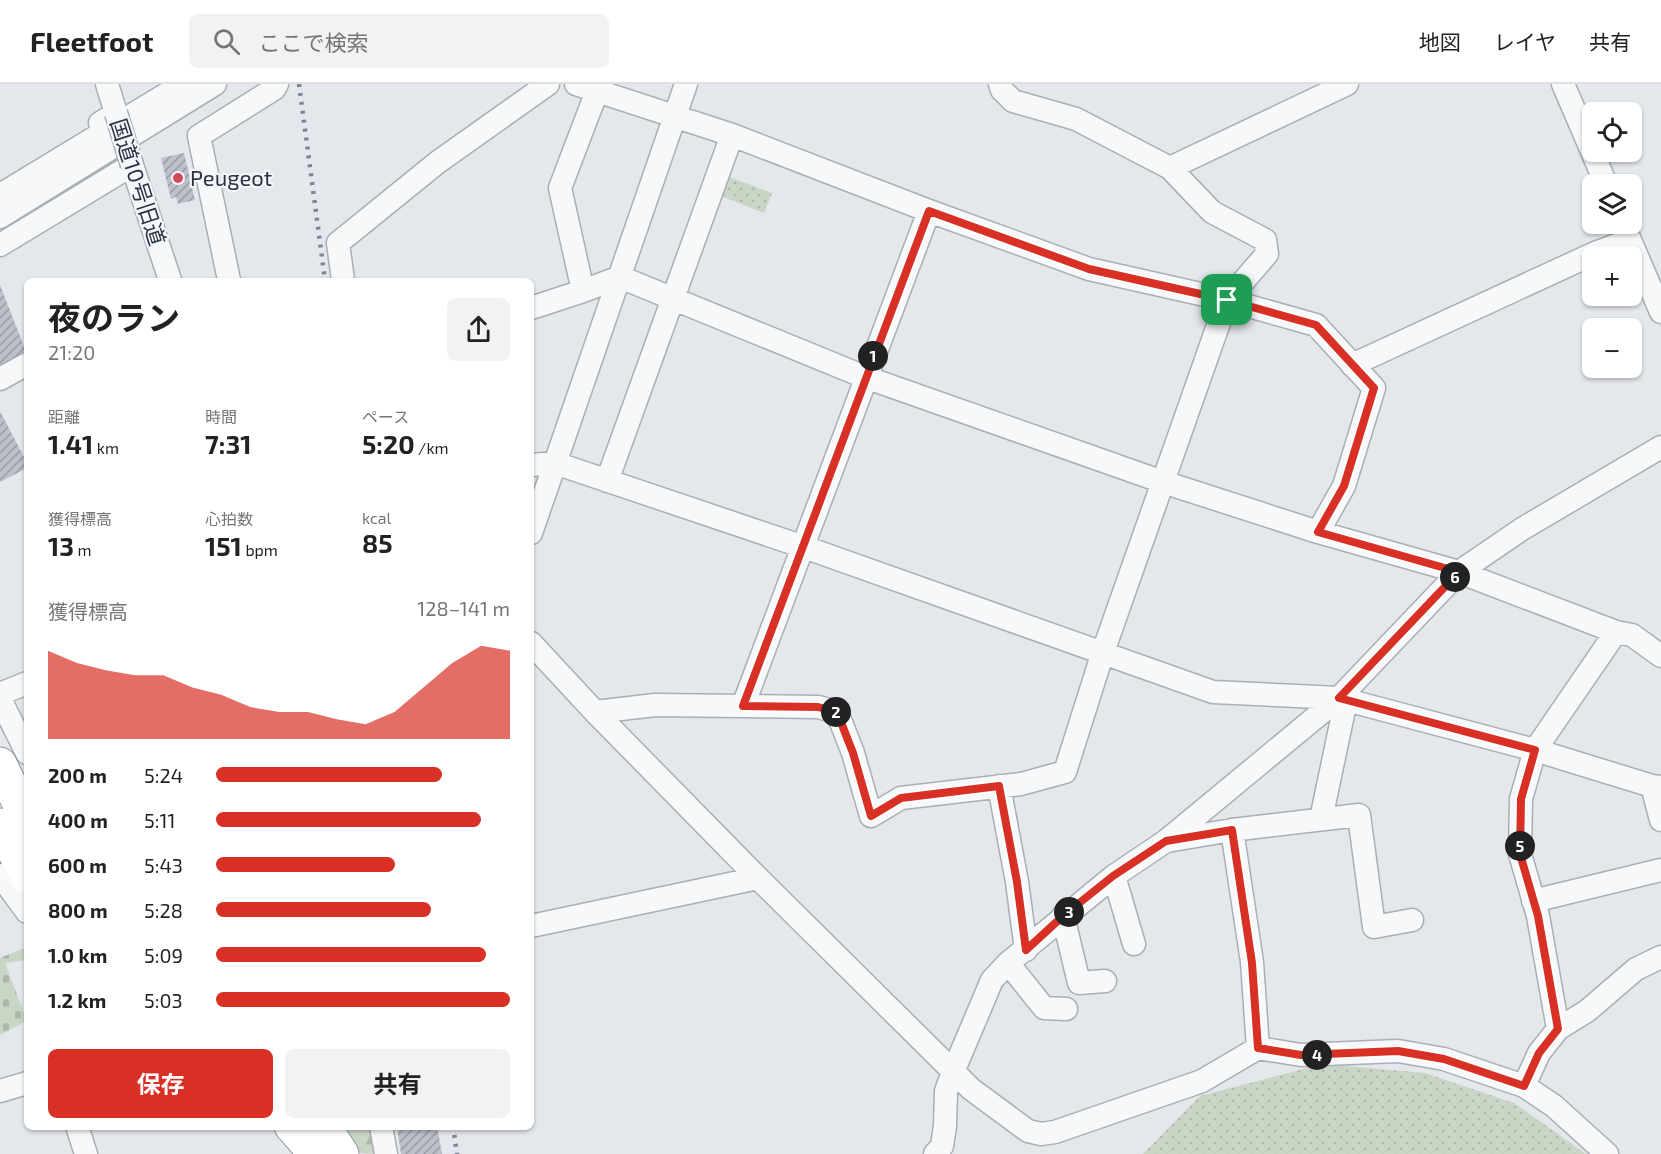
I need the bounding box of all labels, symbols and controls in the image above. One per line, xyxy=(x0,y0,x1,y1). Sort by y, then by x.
search box xyxy=(189,14,609,68)
text: Fleetfoot xyxy=(30,24,153,58)
icon: search xyxy=(210,25,243,58)
text: ここで検索 xyxy=(258,29,368,55)
text: 地図 xyxy=(1419,29,1461,54)
text: レイヤ xyxy=(1494,29,1556,54)
text: 共有 xyxy=(1589,29,1631,54)
map controls xyxy=(1582,102,1642,378)
button: locate xyxy=(1582,102,1642,162)
street label: 国道10号旧道 xyxy=(106,115,172,248)
place label: Peugeot xyxy=(190,164,272,190)
marker: Peugeot xyxy=(171,171,185,185)
button: layers xyxy=(1582,174,1642,234)
button: + xyxy=(1582,246,1642,306)
pin xyxy=(1201,274,1252,325)
icon: arrive xyxy=(1210,283,1243,316)
text: 夜のラン xyxy=(48,297,180,337)
button: share xyxy=(447,298,510,361)
button: − xyxy=(1582,318,1642,378)
text: 21:20 xyxy=(48,340,95,364)
pin: 1 xyxy=(858,341,888,371)
text: 1 xyxy=(870,346,876,365)
text: 距離 xyxy=(48,407,80,426)
text: 時間 xyxy=(205,407,237,426)
text: ペース xyxy=(362,407,409,426)
text: 1.41 xyxy=(48,428,93,459)
text: 7:31 xyxy=(205,428,251,459)
text: 5:20 xyxy=(362,428,415,459)
text: km xyxy=(93,438,119,457)
text: /km xyxy=(415,438,449,457)
text: kcal xyxy=(362,508,391,527)
text: 獲得標高 xyxy=(48,509,112,528)
text: 心拍数 xyxy=(205,509,253,528)
text: 85 xyxy=(362,527,393,558)
text: 13 xyxy=(48,530,74,561)
text: 151 xyxy=(205,530,242,561)
text: m xyxy=(74,540,92,559)
text: bpm xyxy=(242,540,278,559)
pin: 6 xyxy=(1440,562,1470,592)
text: 6 xyxy=(1450,567,1460,586)
text: 128–141 m xyxy=(417,596,510,620)
text: 獲得標高 xyxy=(48,599,128,623)
pin: 2 xyxy=(821,697,851,727)
text: 2 xyxy=(831,702,841,721)
text: 200 m xyxy=(48,763,107,787)
text: 5:24 xyxy=(144,763,183,787)
text: 400 m xyxy=(48,808,108,832)
text: 5:11 xyxy=(144,808,175,832)
pin: 5 xyxy=(1505,831,1535,861)
text: 5 xyxy=(1516,836,1524,855)
text: 600 m xyxy=(48,853,107,877)
text: 5:43 xyxy=(144,853,183,877)
pin: 3 xyxy=(1054,897,1084,927)
text: 800 m xyxy=(48,898,108,922)
text: 5:28 xyxy=(144,898,183,922)
text: 3 xyxy=(1064,902,1074,921)
text: 1.0 km xyxy=(48,943,107,967)
text: 5:09 xyxy=(144,943,183,967)
text: 1.2 km xyxy=(48,988,106,1012)
text: 5:03 xyxy=(144,988,183,1012)
pin: 4 xyxy=(1302,1040,1332,1070)
text: 4 xyxy=(1312,1045,1322,1064)
button: 保存 xyxy=(48,1049,273,1118)
button: 共有 xyxy=(285,1049,510,1118)

